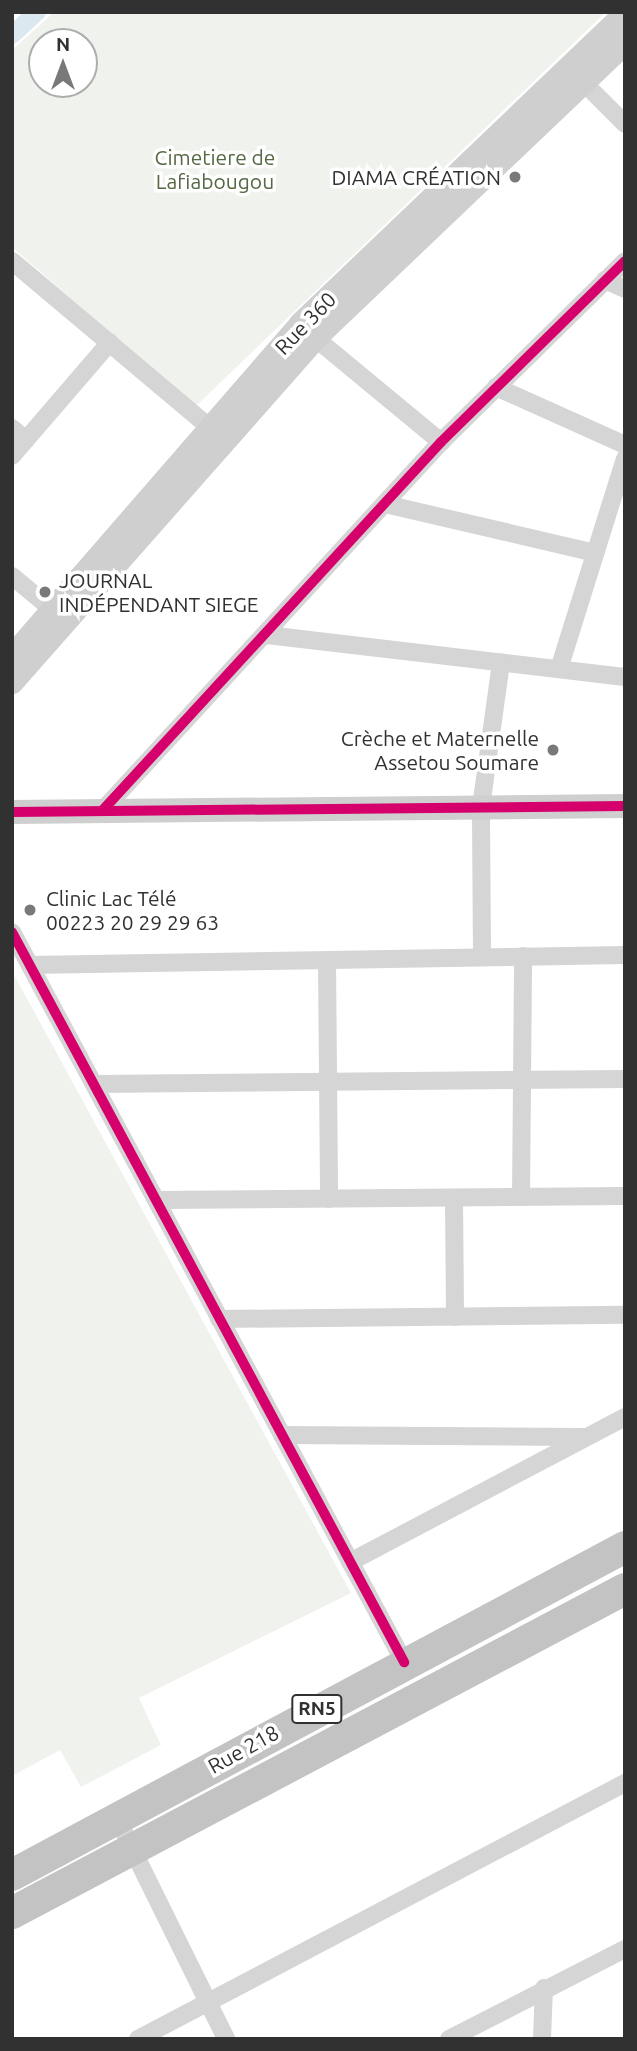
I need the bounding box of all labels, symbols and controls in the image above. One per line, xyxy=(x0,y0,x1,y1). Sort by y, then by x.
north arrow xyxy=(28,28,98,98)
text: N xyxy=(56,33,70,55)
park label: Cimetiere de Lafiabougou xyxy=(155,144,275,194)
place label: DIAMA CRÉATION xyxy=(332,164,501,190)
marker: DIAMA CRÉATION xyxy=(507,169,523,185)
street label: Rue 360 xyxy=(269,287,341,359)
place label: JOURNAL INDÉPENDANT SIEGE xyxy=(59,567,259,617)
marker: JOURNAL INDÉPENDANT SIEGE xyxy=(37,584,53,600)
place label: Crèche et Maternelle Assetou Soumare xyxy=(341,725,539,775)
marker: Crèche et Maternelle Assetou Soumare xyxy=(545,742,561,758)
place label: Clinic Lac Télé 00223 20 29 29 63 xyxy=(46,885,219,935)
marker: Clinic Lac Télé 00223 20 29 29 63 xyxy=(20,900,40,920)
road number: RN5 xyxy=(291,1694,343,1724)
street label: Rue 218 xyxy=(203,1719,283,1779)

